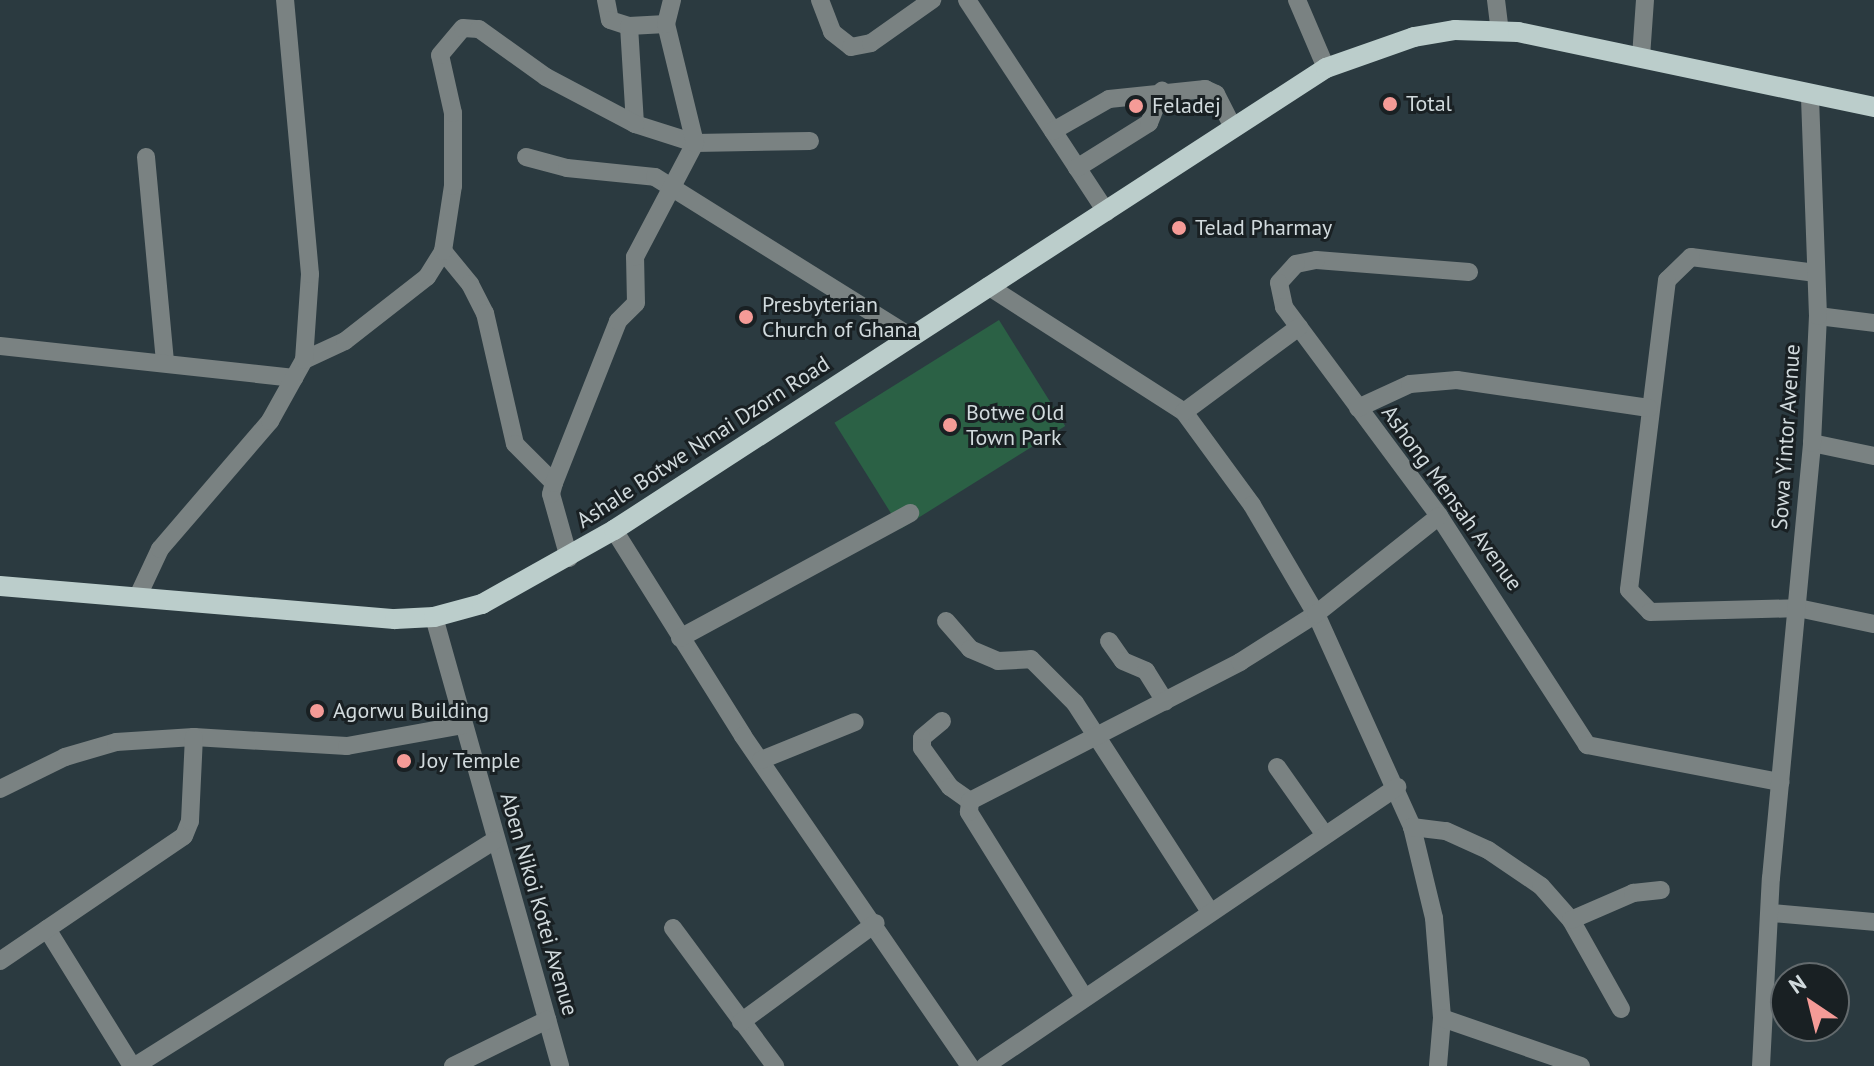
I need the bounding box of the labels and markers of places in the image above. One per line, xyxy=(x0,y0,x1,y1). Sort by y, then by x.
place label: Total xyxy=(1406,91,1452,117)
place label: Feladej xyxy=(1152,93,1221,119)
marker: Total xyxy=(1381,95,1399,113)
marker: Feladej xyxy=(1127,97,1145,115)
place label: Telad Pharmay xyxy=(1195,215,1332,241)
marker: Telad Pharmay xyxy=(1170,219,1188,237)
place label: Presbyterian Church of Ghana xyxy=(762,291,918,342)
marker: Presbyterian Church of Ghana xyxy=(737,308,755,326)
place label: Botwe Old Town Park xyxy=(966,399,1064,450)
marker: Botwe Old Town Park xyxy=(941,416,959,434)
place label: Agorwu Building xyxy=(333,698,489,724)
marker: Agorwu Building xyxy=(308,702,326,720)
place label: Joy Temple xyxy=(420,748,522,774)
marker: Joy Temple xyxy=(395,752,413,770)

